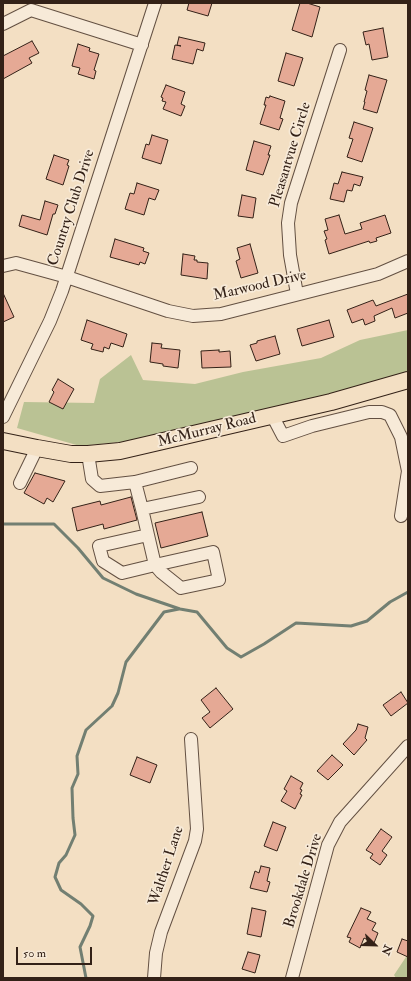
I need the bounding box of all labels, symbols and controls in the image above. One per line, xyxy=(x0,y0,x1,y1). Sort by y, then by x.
street label: Pleasantvue Circle xyxy=(266,100,316,210)
street label: Country Club Drive xyxy=(45,148,99,268)
street label: Marwood Drive xyxy=(212,267,308,305)
street label: McMurray Road xyxy=(156,410,258,452)
street label: Walther Lane xyxy=(146,824,188,908)
street label: Brookdale Drive xyxy=(281,832,327,930)
north arrow xyxy=(355,925,395,965)
scale bar xyxy=(18,939,94,965)
text: N xyxy=(379,943,394,957)
text: 50 m xyxy=(23,946,46,961)

